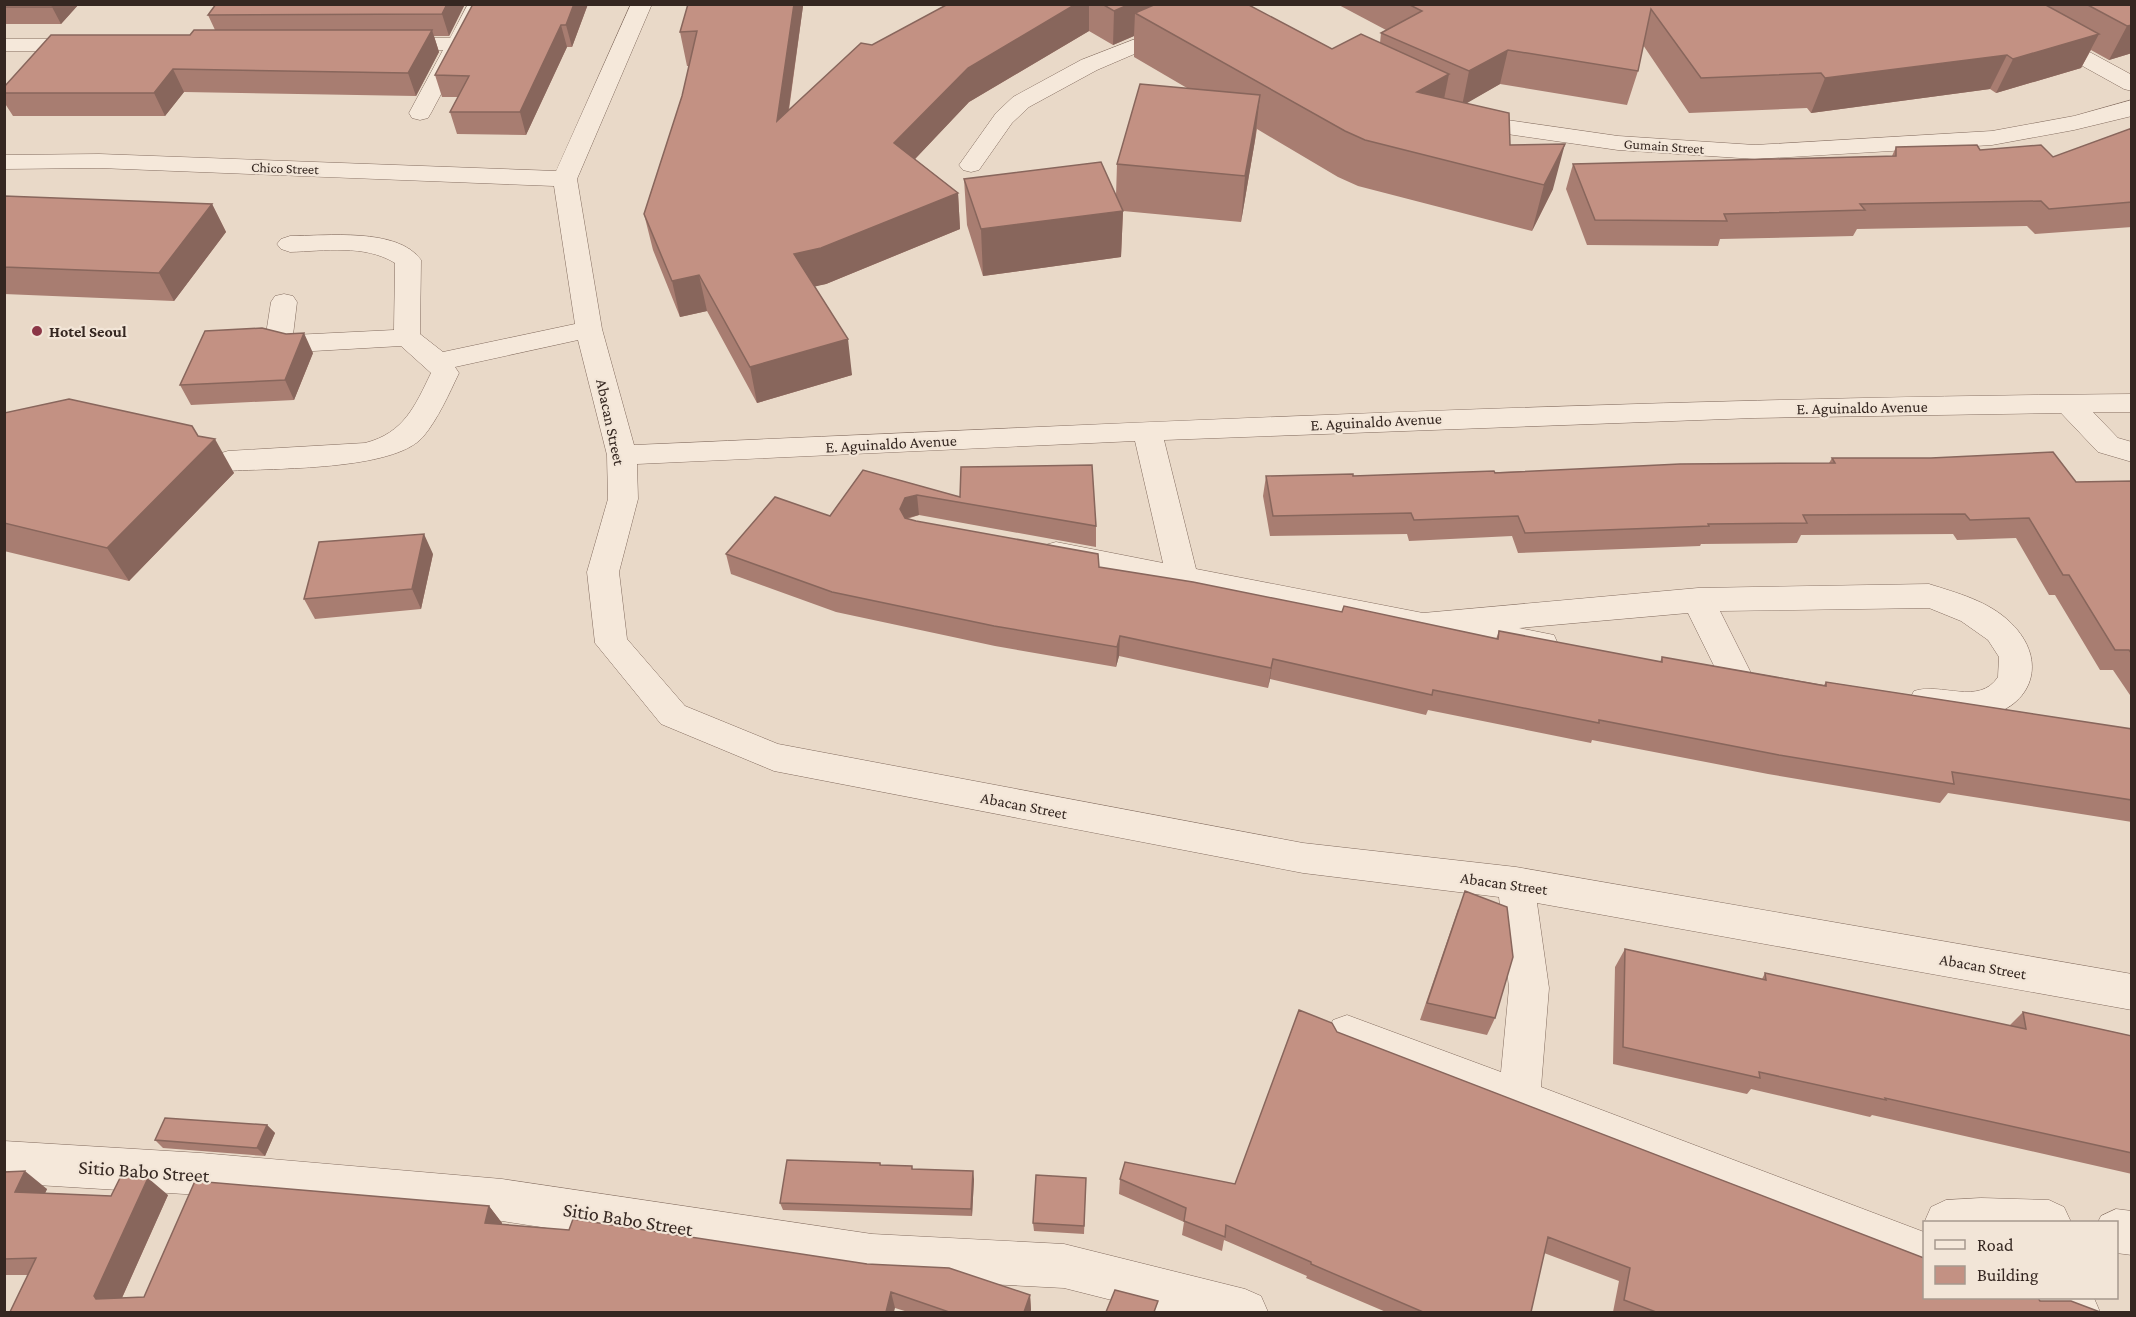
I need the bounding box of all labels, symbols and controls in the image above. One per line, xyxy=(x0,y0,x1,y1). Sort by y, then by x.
street label: Gumain Street xyxy=(1623,135,1705,157)
street label: Chico Street xyxy=(251,159,319,177)
place label: Hotel Seoul xyxy=(49,323,127,340)
marker: Hotel Seoul xyxy=(30,324,44,338)
street label: Abacan Street xyxy=(593,377,628,467)
street label: E. Aguinaldo Avenue xyxy=(1796,398,1928,418)
street label: E. Aguinaldo Avenue xyxy=(1310,410,1442,434)
street label: E. Aguinaldo Avenue xyxy=(825,432,957,456)
street label: Abacan Street xyxy=(979,789,1069,822)
street label: Abacan Street xyxy=(1459,869,1549,898)
street label: Abacan Street xyxy=(1938,951,2028,983)
street label: Sitio Babo Street xyxy=(78,1155,211,1187)
street label: Sitio Babo Street xyxy=(562,1198,695,1240)
legend xyxy=(1923,1221,2118,1299)
text: Road xyxy=(1977,1235,2014,1255)
text: Building xyxy=(1977,1265,2039,1285)

